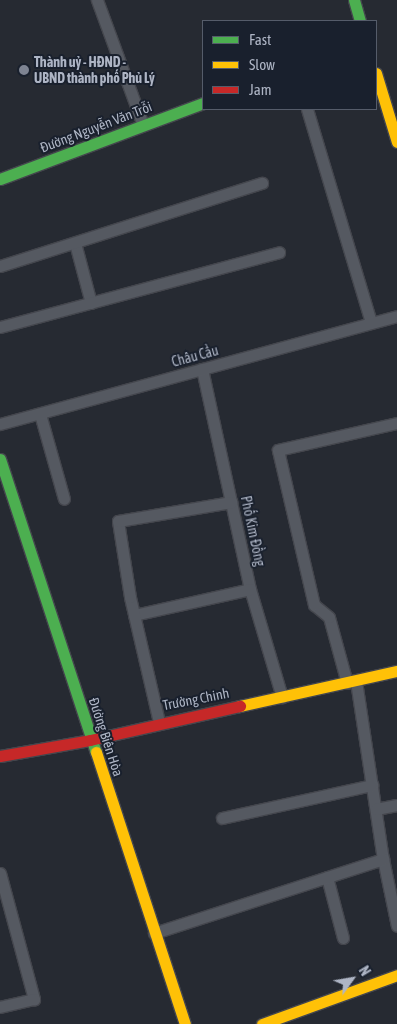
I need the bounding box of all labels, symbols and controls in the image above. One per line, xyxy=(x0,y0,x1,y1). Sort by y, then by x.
legend xyxy=(202,20,377,110)
text: Fast xyxy=(249,31,271,48)
place label: Thành uỷ - HĐND - UBND thành phố Phủ Lý xyxy=(34,54,155,86)
text: Slow xyxy=(249,56,275,73)
marker: Thành uỷ - HĐND - UBND thành phố Phủ Lý xyxy=(18,64,30,76)
text: Jam xyxy=(249,81,272,98)
street label: Đường Nguyễn Văn Trỗi xyxy=(38,98,154,156)
street label: Châu Cầu xyxy=(170,342,220,370)
street label: Phố Kim Đồng xyxy=(237,494,269,568)
street label: Trường Chinh xyxy=(161,684,231,714)
street label: Đường Biên Hòa xyxy=(85,695,127,779)
north arrow xyxy=(327,954,377,1004)
text: N xyxy=(356,963,374,979)

